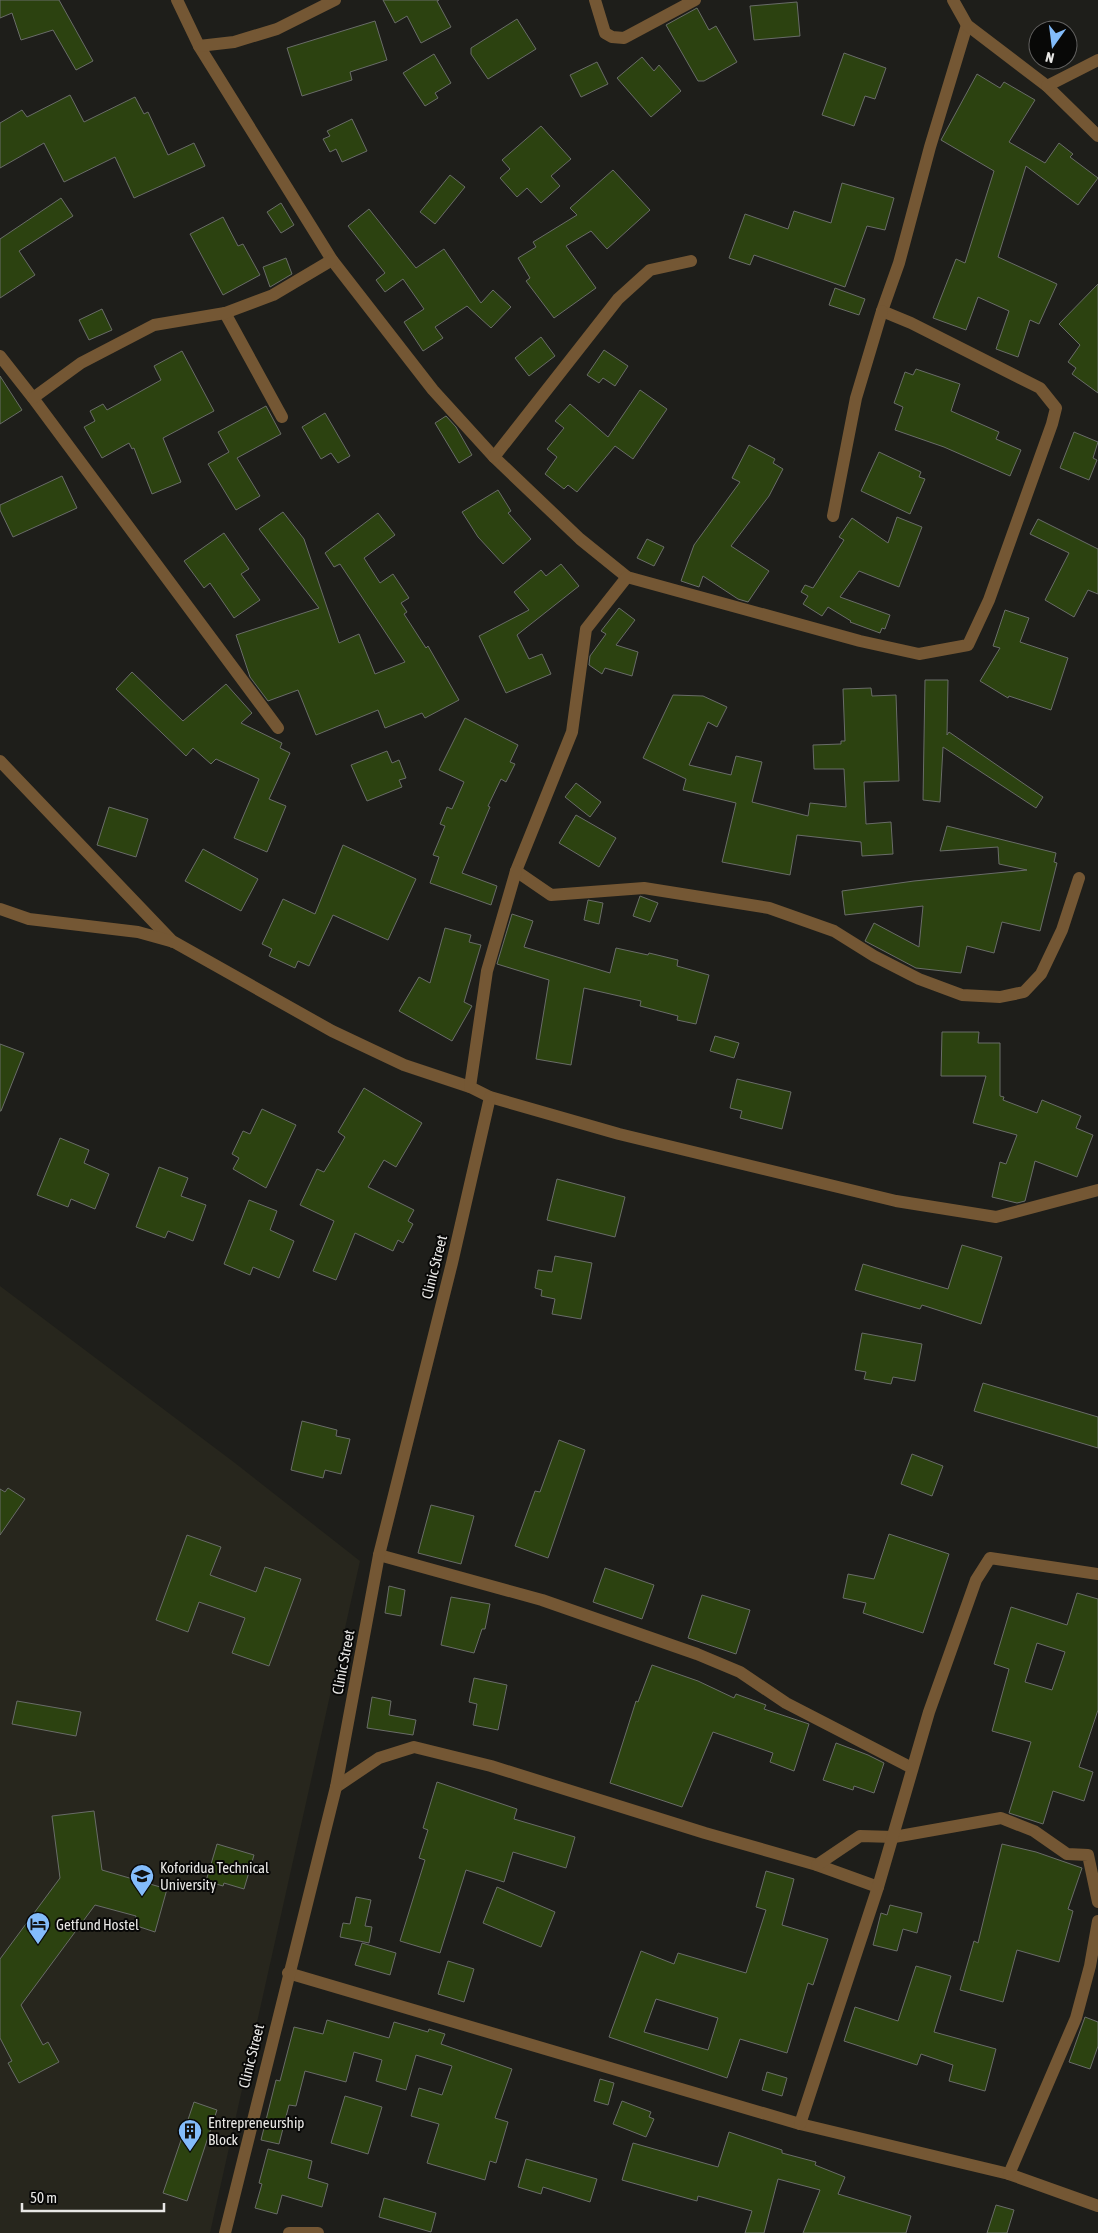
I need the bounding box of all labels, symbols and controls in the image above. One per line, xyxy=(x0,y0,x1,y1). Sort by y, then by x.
north arrow xyxy=(1028,20,1078,70)
text: N xyxy=(1044,49,1056,66)
street label: Clinic Street xyxy=(418,1233,450,1301)
street label: Clinic Street xyxy=(328,1628,358,1696)
place label: Koforidua Technical University xyxy=(160,1859,269,1893)
school or university icon: Koforidua Technical University xyxy=(129,1863,155,1897)
hotel icon: Getfund Hostel xyxy=(25,1911,51,1945)
place label: Getfund Hostel xyxy=(56,1916,139,1933)
street label: Clinic Street xyxy=(235,2022,267,2090)
place label: Entrepreneurship Block xyxy=(208,2114,304,2148)
building icon: Entrepreneurship Block xyxy=(177,2118,203,2152)
scale bar xyxy=(22,2180,165,2212)
text: 50 m xyxy=(30,2189,57,2206)

